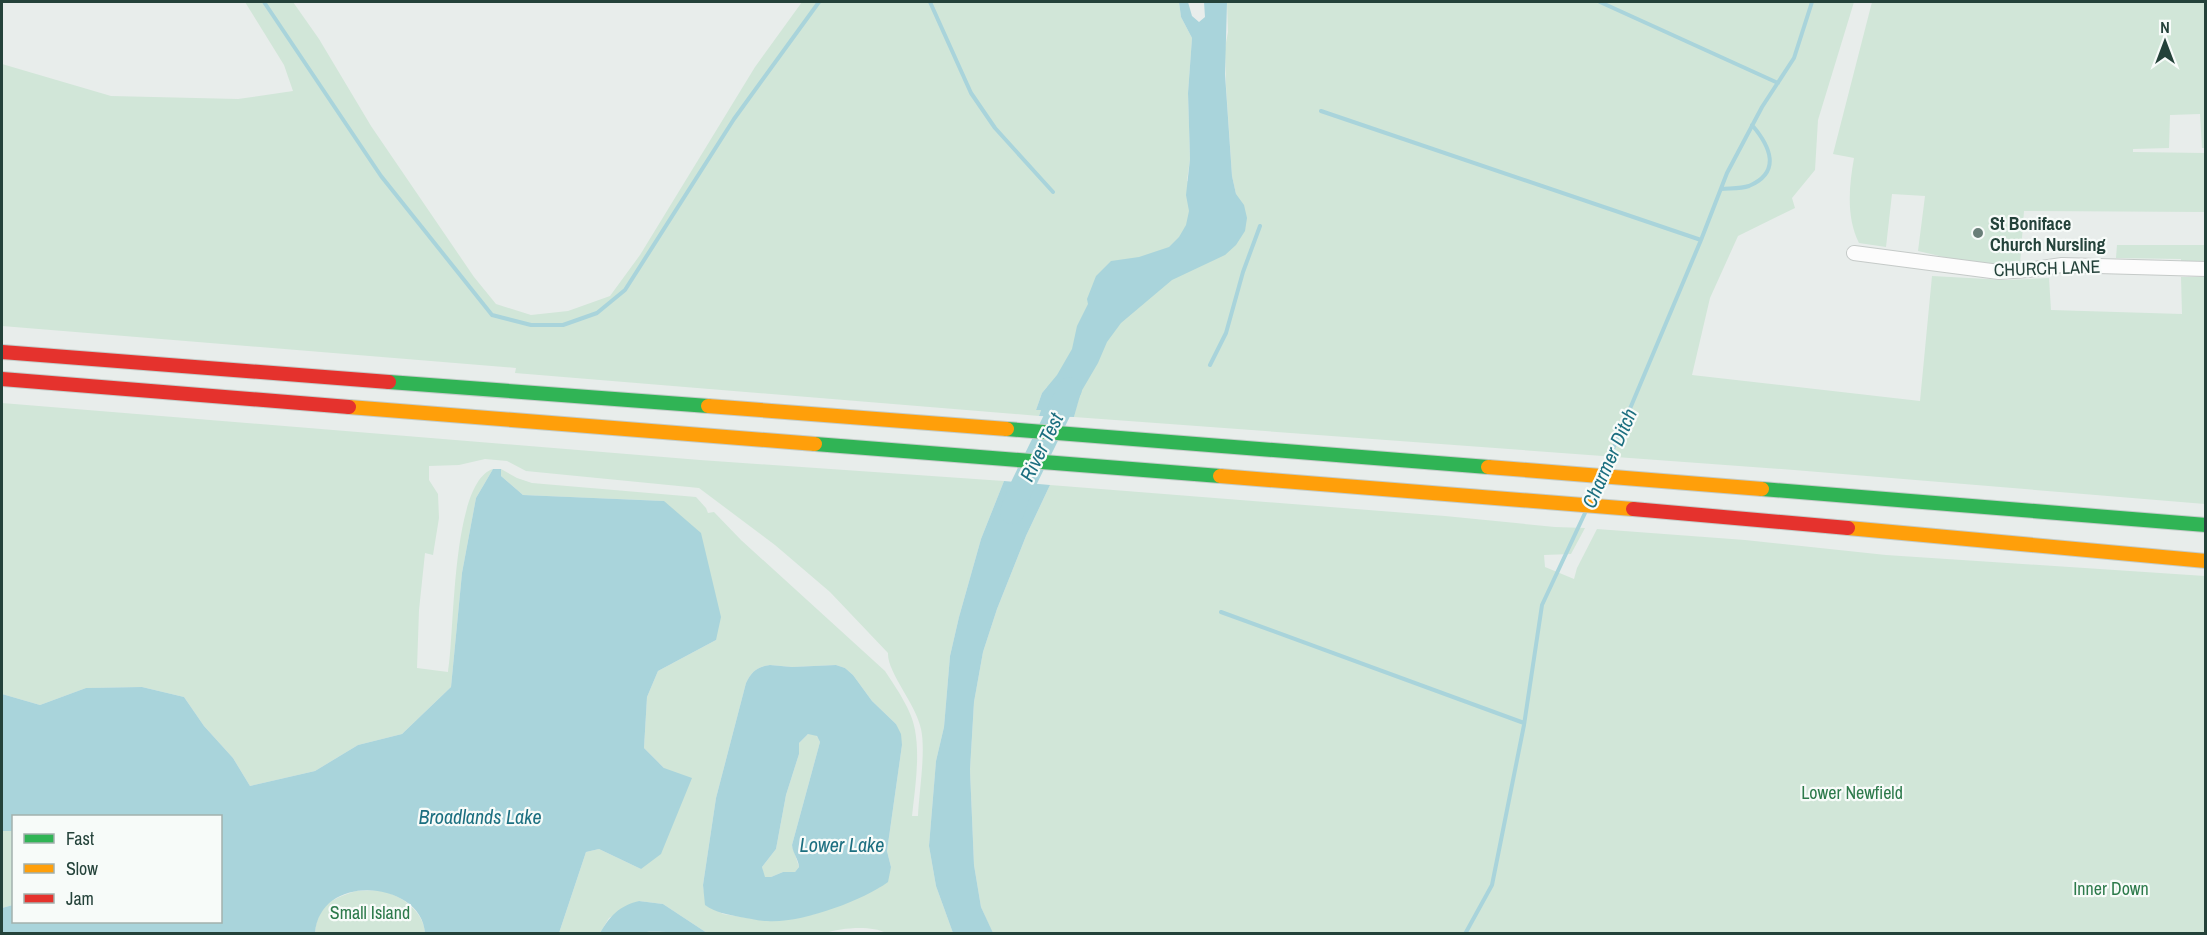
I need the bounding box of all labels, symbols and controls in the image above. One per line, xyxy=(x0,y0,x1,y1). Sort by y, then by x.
north arrow xyxy=(2135,12,2195,72)
text: N xyxy=(2160,16,2170,38)
place label: St Boniface Church Nursling xyxy=(1990,211,2106,257)
marker: St Boniface Church Nursling xyxy=(1971,226,1985,240)
street label: CHURCH LANE xyxy=(1993,254,2101,282)
water label: Charmer Ditch xyxy=(1575,404,1643,512)
water label: River Test xyxy=(1013,408,1069,486)
park label: Lower Newfield xyxy=(1801,780,1903,805)
water label: Broadlands Lake xyxy=(418,803,542,830)
legend xyxy=(12,815,222,923)
text: Fast xyxy=(66,826,94,851)
water label: Lower Lake xyxy=(800,831,884,858)
text: Slow xyxy=(66,856,98,881)
park label: Inner Down xyxy=(2073,876,2149,901)
text: Jam xyxy=(66,886,94,911)
park label: Small Island xyxy=(330,900,410,925)

